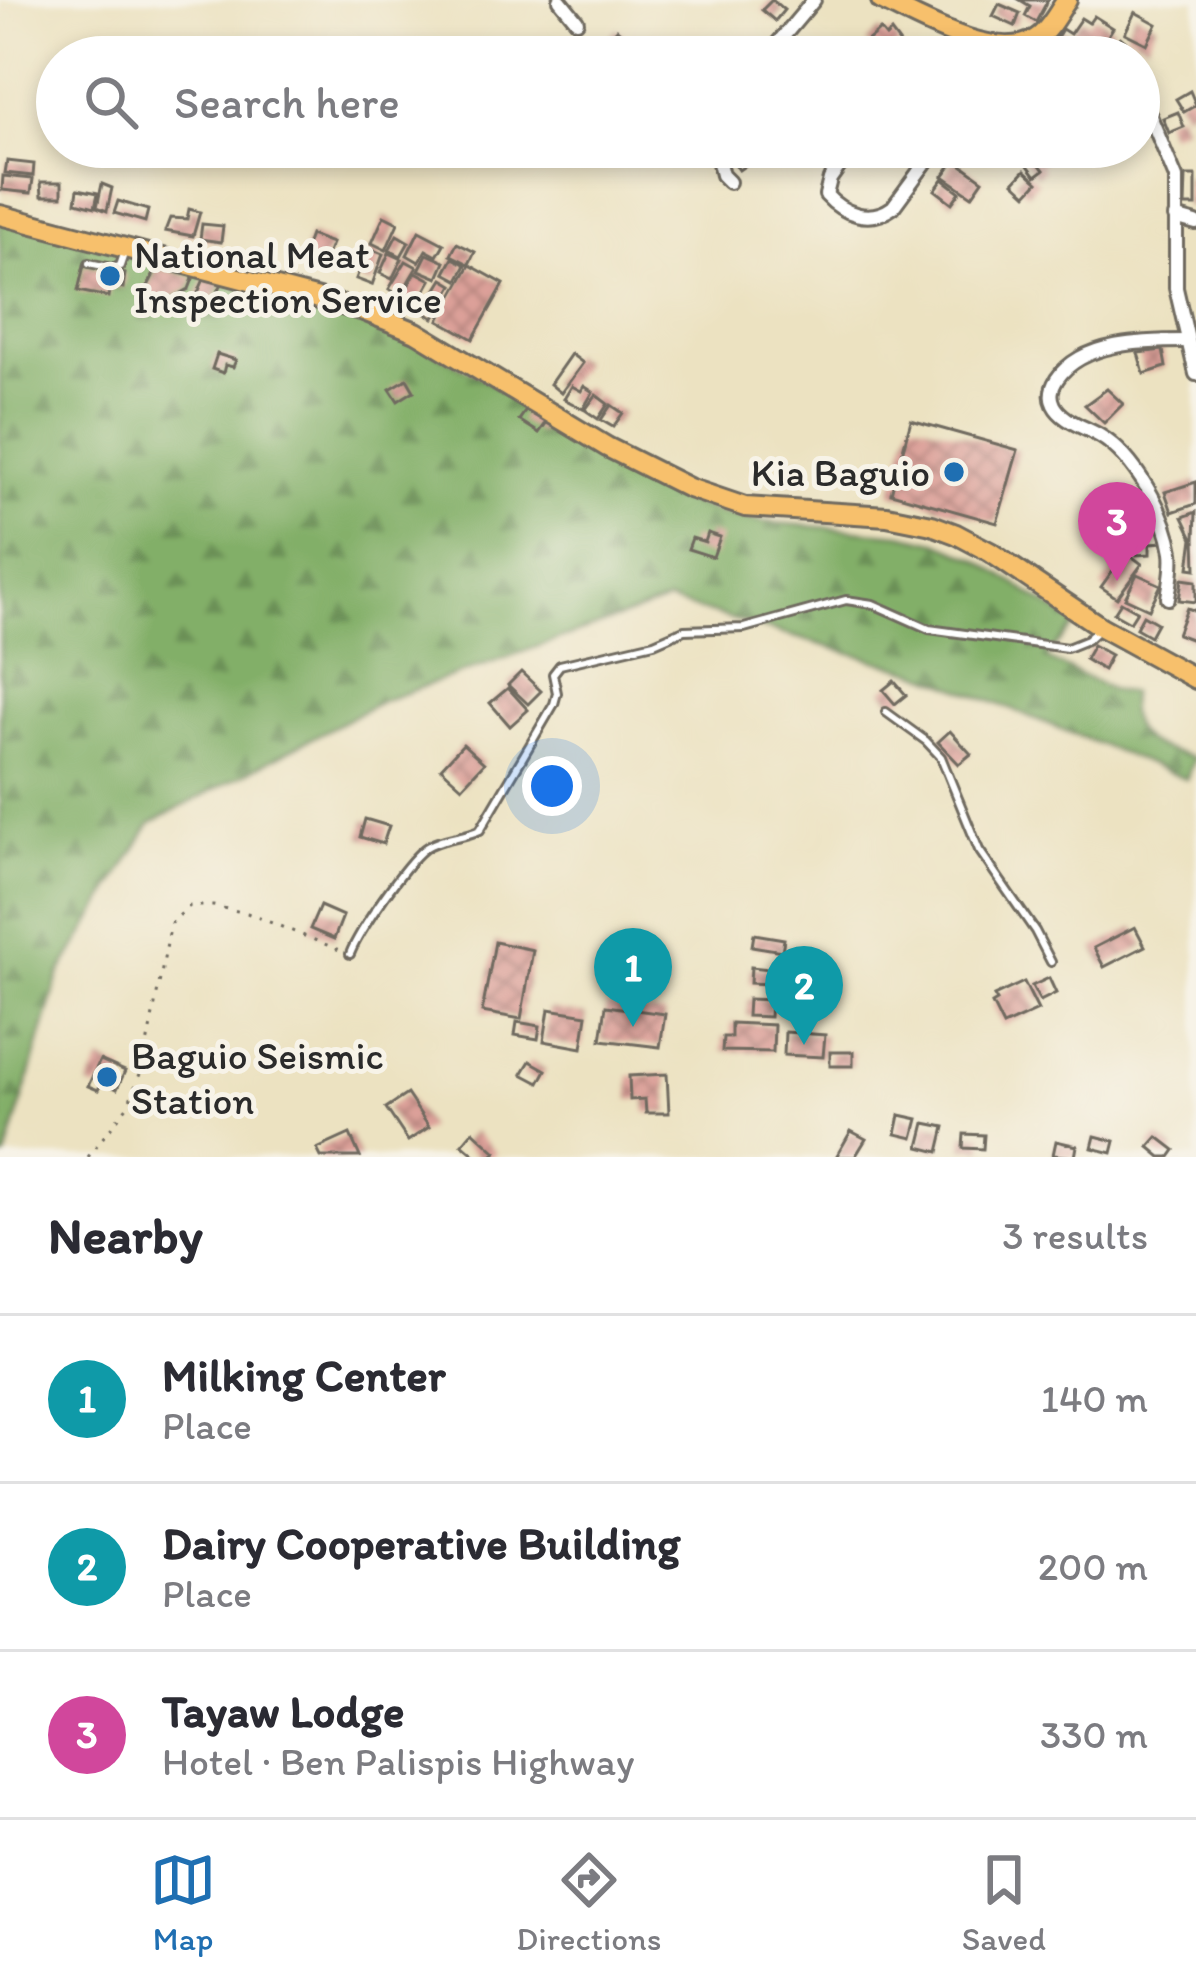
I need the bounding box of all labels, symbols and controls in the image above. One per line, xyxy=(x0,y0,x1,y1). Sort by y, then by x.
search box xyxy=(36,36,1160,168)
icon: search xyxy=(78,69,144,135)
text: Search here xyxy=(174,75,400,129)
place label: National Meat Inspection Service xyxy=(134,231,442,323)
marker: National Meat Inspection Service xyxy=(97,263,123,289)
place label: Kia Baguio xyxy=(751,449,930,496)
marker: Kia Baguio xyxy=(941,459,967,485)
pin: 3 xyxy=(1078,482,1156,581)
your location xyxy=(522,756,582,816)
pin: 1 xyxy=(594,928,672,1027)
pin: 2 xyxy=(765,946,843,1045)
place label: Baguio Seismic Station xyxy=(131,1032,384,1124)
marker: Baguio Seismic Station xyxy=(94,1064,120,1090)
text: Nearby xyxy=(48,1205,203,1266)
text: 3 results xyxy=(1002,1212,1148,1259)
text: Milking Center xyxy=(162,1348,446,1402)
text: 1 xyxy=(78,1375,96,1422)
text: 140 m xyxy=(1041,1375,1148,1422)
text: Place xyxy=(162,1402,252,1449)
text: Dairy Cooperative Building xyxy=(162,1516,680,1570)
text: 2 xyxy=(77,1543,97,1590)
text: 200 m xyxy=(1038,1543,1148,1590)
text: Place xyxy=(162,1570,252,1617)
text: Tayaw Lodge xyxy=(162,1684,404,1738)
text: 3 xyxy=(76,1711,98,1758)
text: 330 m xyxy=(1040,1711,1148,1758)
text: Hotel · Ben Palispis Highway xyxy=(162,1738,634,1785)
tab: Map xyxy=(150,1847,216,1958)
tab: Directions xyxy=(516,1847,661,1958)
tab: Saved xyxy=(962,1847,1046,1958)

